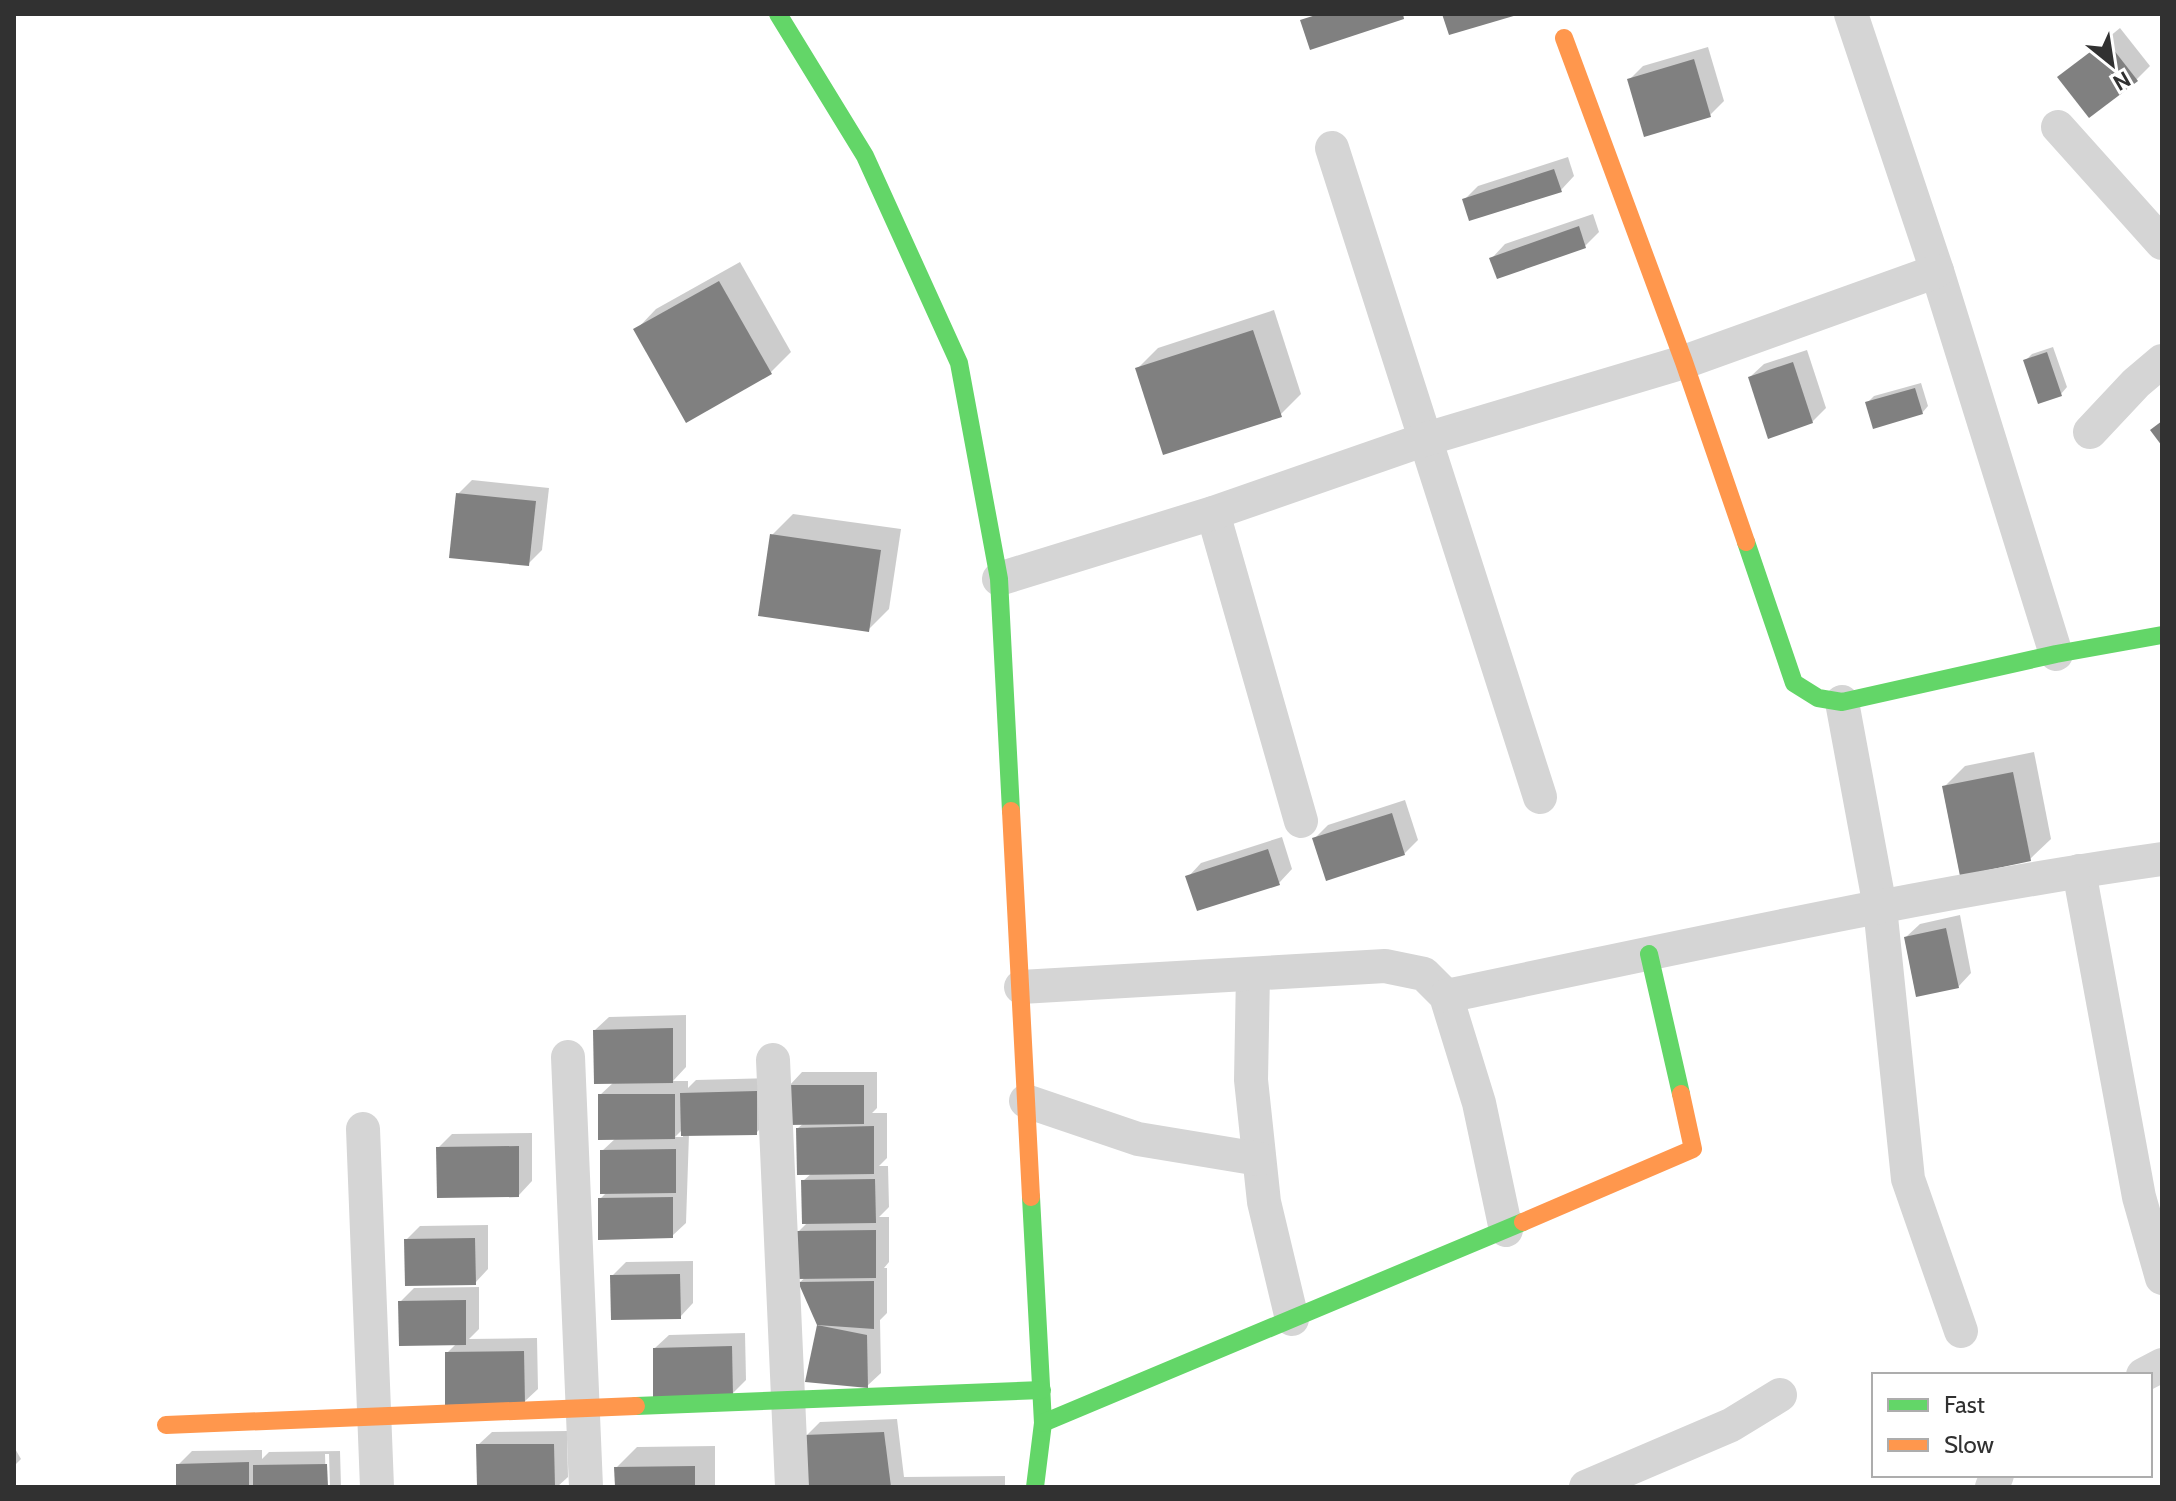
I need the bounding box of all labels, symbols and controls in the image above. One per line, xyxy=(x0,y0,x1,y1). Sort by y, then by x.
north arrow xyxy=(2072,24,2152,104)
text: N xyxy=(2108,65,2135,96)
legend xyxy=(1872,1373,2152,1477)
text: Fast xyxy=(1944,1390,1985,1419)
text: Slow xyxy=(1944,1430,1994,1459)

